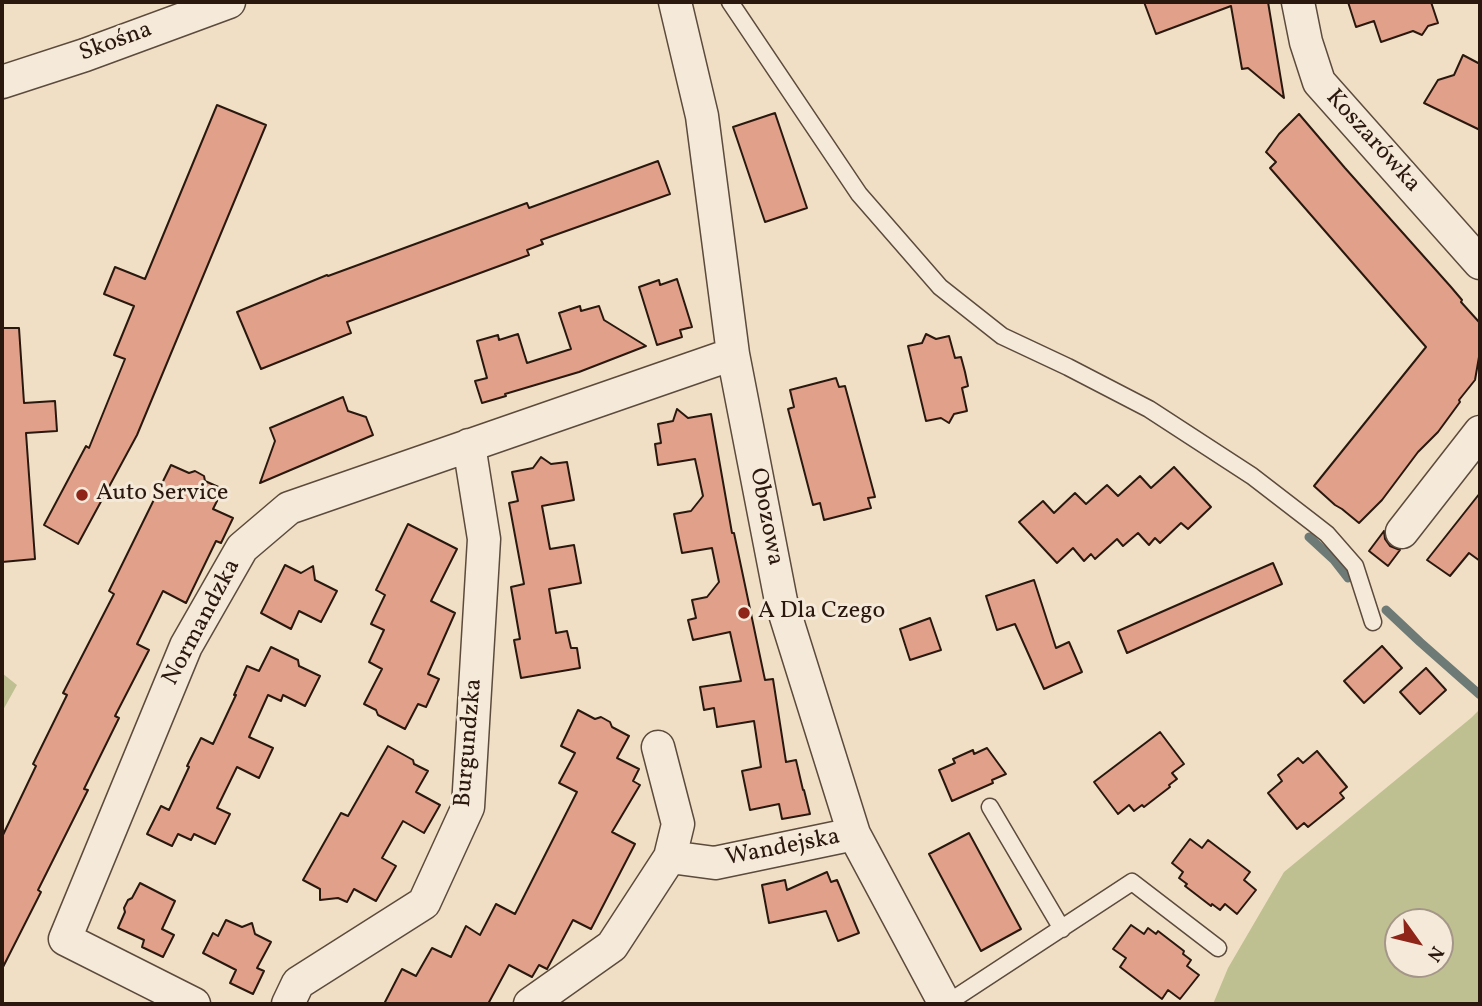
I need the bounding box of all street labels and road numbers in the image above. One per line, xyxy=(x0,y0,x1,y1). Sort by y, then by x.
street label: Skośna xyxy=(76,17,156,69)
street label: Koszarówka xyxy=(1318,85,1426,199)
street label: Obozowa xyxy=(741,466,789,568)
street label: Normandzka xyxy=(158,555,248,691)
street label: Burgundzka xyxy=(450,677,490,809)
street label: Wandejska xyxy=(723,824,843,874)

